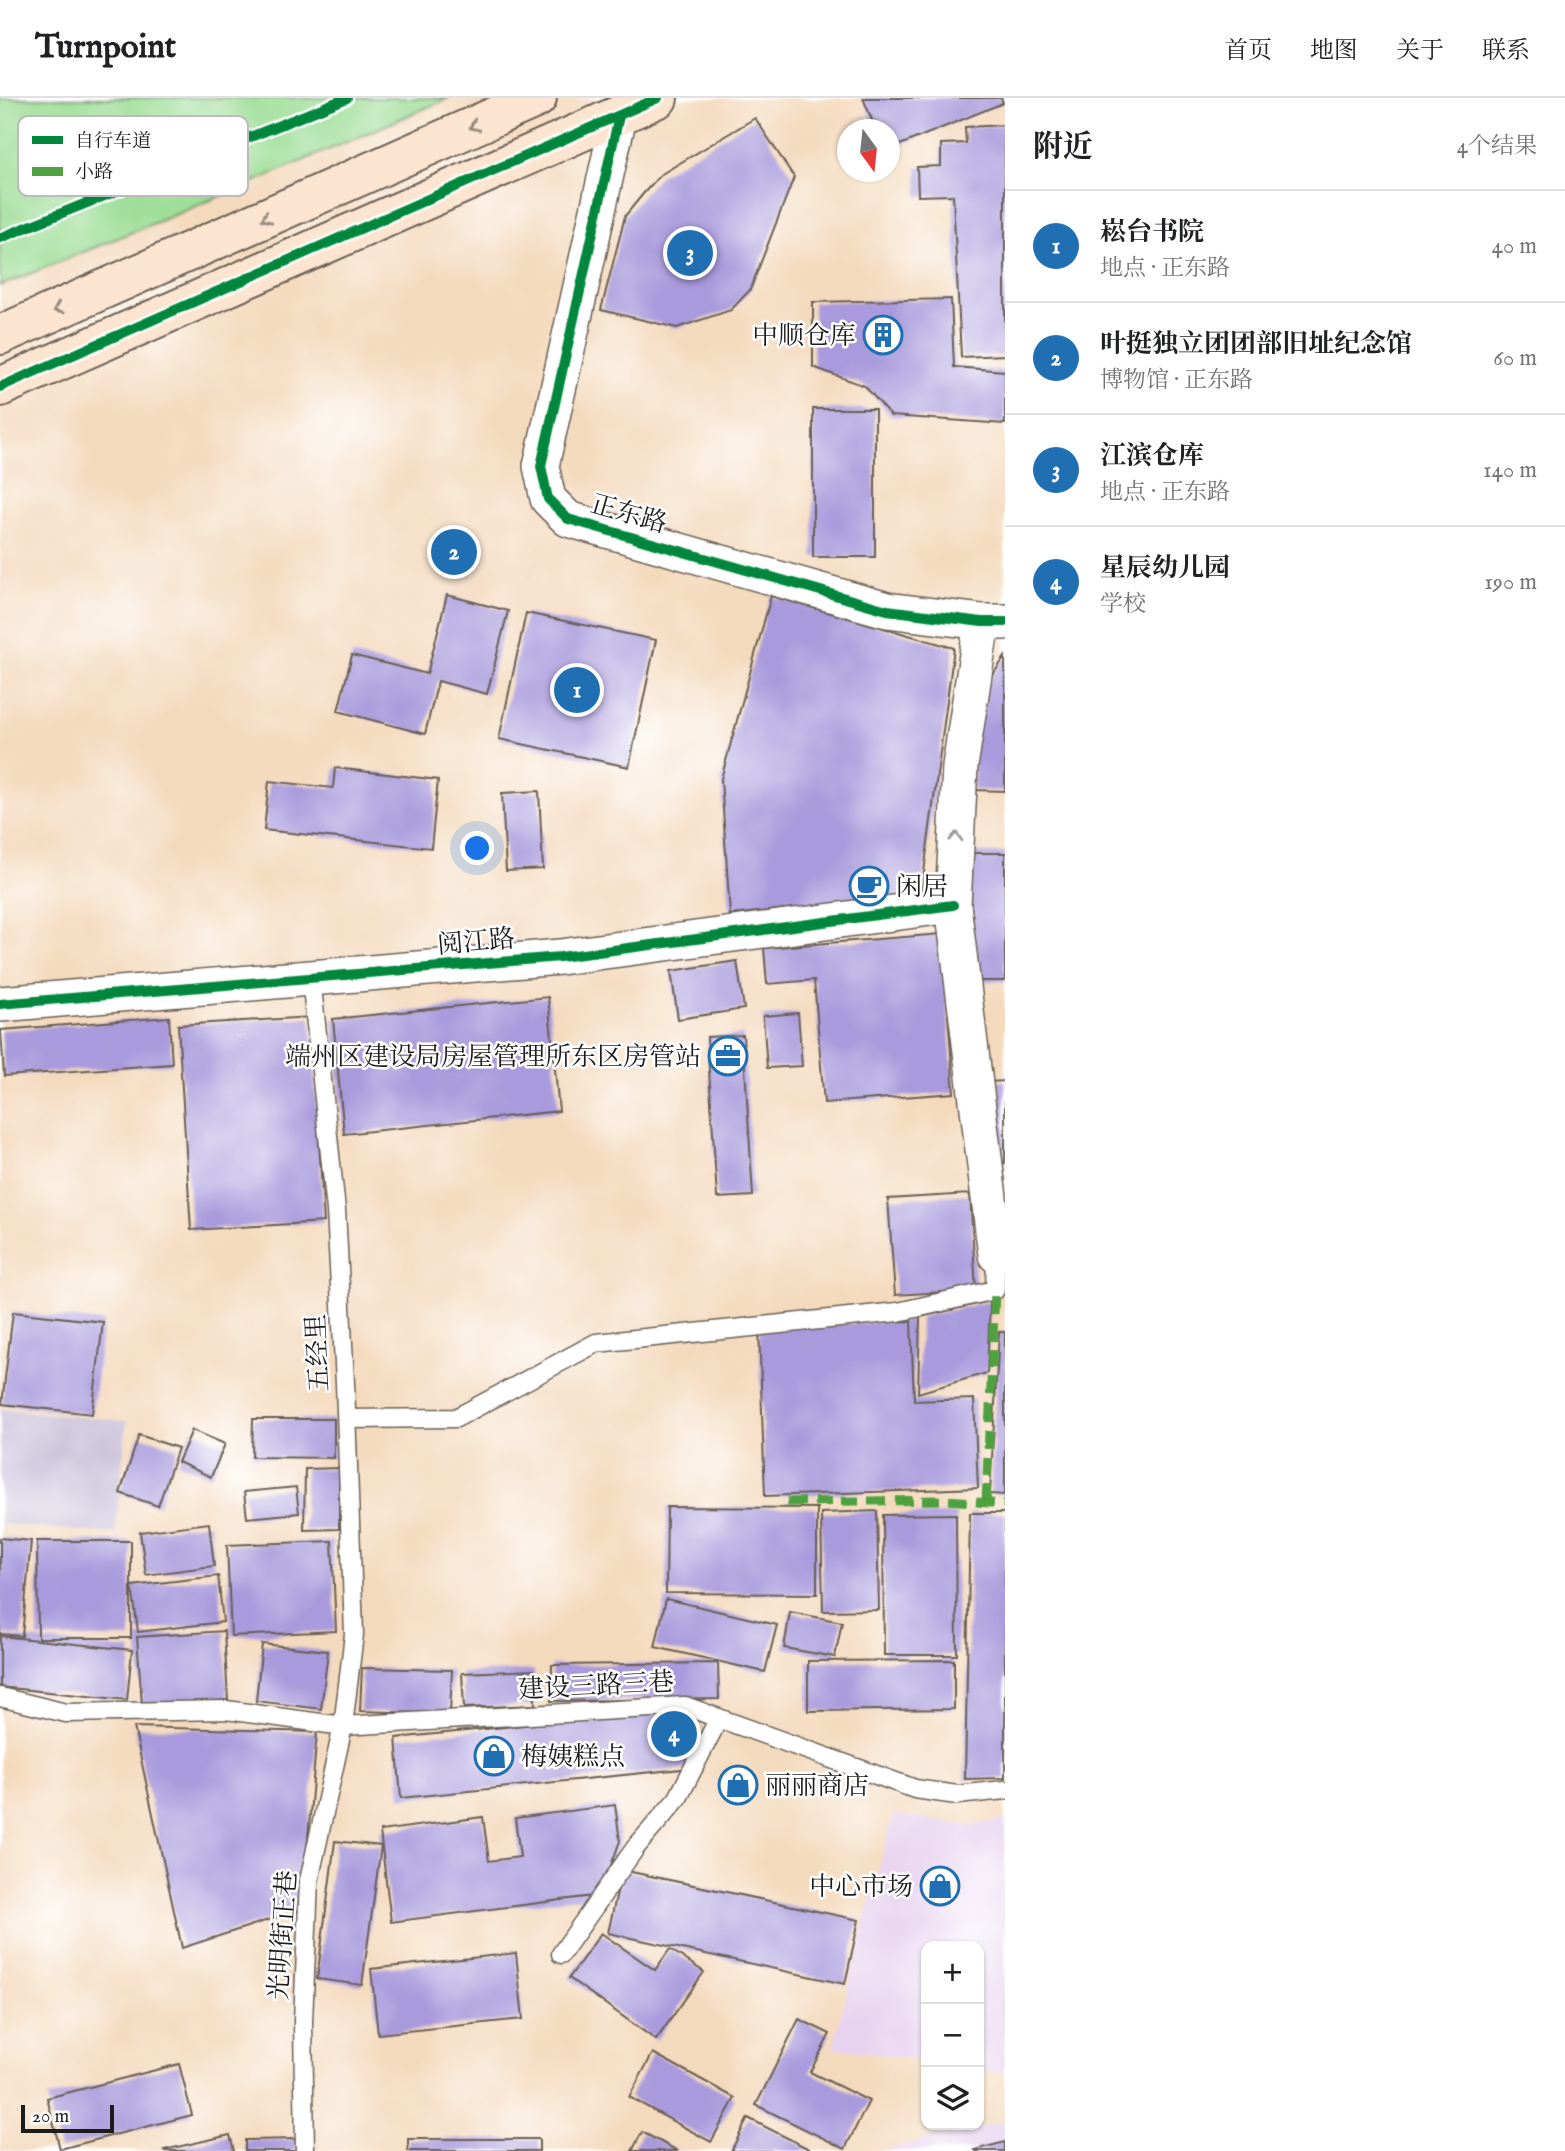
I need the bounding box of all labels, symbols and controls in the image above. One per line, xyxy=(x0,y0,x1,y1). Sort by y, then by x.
text: Turnpoint xyxy=(35,27,176,69)
text: 首页 xyxy=(1224,36,1272,67)
text: 地图 xyxy=(1310,36,1358,67)
text: 关于 xyxy=(1396,36,1444,67)
text: 联系 xyxy=(1482,36,1530,67)
legend xyxy=(18,116,248,196)
one-way arrow xyxy=(469,118,482,132)
north arrow xyxy=(837,119,900,182)
text: 附近 xyxy=(1033,129,1093,167)
text: 自行车道 xyxy=(75,130,151,154)
text: 4个结果 xyxy=(1457,132,1537,161)
text: 小路 xyxy=(75,161,113,185)
one-way arrow xyxy=(261,210,274,224)
text: 崧台书院 xyxy=(1100,216,1204,249)
pin: 3 xyxy=(667,227,713,279)
text: 1 xyxy=(1052,232,1060,261)
text: 40 m xyxy=(1492,232,1537,261)
text: 地点 · 正东路 xyxy=(1100,254,1230,283)
one-way arrow xyxy=(53,301,65,315)
building icon: 中顺仓库 xyxy=(862,314,904,356)
place label: 中顺仓库 xyxy=(752,320,856,353)
text: 叶挺独立团团部旧址纪念馆 xyxy=(1100,328,1412,361)
text: 2 xyxy=(1051,344,1061,373)
text: 60 m xyxy=(1493,344,1537,373)
text: 博物馆 · 正东路 xyxy=(1100,366,1253,395)
text: 江滨仓库 xyxy=(1100,440,1204,473)
text: 3 xyxy=(1052,456,1060,485)
text: 140 m xyxy=(1483,456,1537,485)
text: 地点 · 正东路 xyxy=(1100,478,1230,507)
street label: 正东路 xyxy=(587,488,671,541)
pin: 2 xyxy=(431,526,477,578)
text: 星辰幼儿园 xyxy=(1100,552,1230,585)
text: 4 xyxy=(1050,568,1062,597)
text: 190 m xyxy=(1484,568,1537,597)
text: 学校 xyxy=(1100,590,1146,619)
pin: 1 xyxy=(554,664,600,716)
your location xyxy=(460,831,494,865)
one-way arrow xyxy=(949,831,964,842)
cafe icon: 闲居 xyxy=(848,865,890,907)
place label: 闲居 xyxy=(896,871,948,904)
street label: 阅江路 xyxy=(436,923,516,962)
office icon: 端州区建设局房屋管理所东区房管站 xyxy=(707,1035,749,1077)
place label: 端州区建设局房屋管理所东区房管站 xyxy=(285,1041,701,1074)
street label: 五经里 xyxy=(300,1313,337,1393)
street label: 建设三路三巷 xyxy=(517,1666,675,1707)
pin: 4 xyxy=(651,1708,697,1760)
shop icon: 梅姨糕点 xyxy=(473,1735,515,1777)
place label: 梅姨糕点 xyxy=(521,1741,625,1774)
shop icon: 丽丽商店 xyxy=(717,1764,759,1806)
place label: 丽丽商店 xyxy=(765,1770,869,1803)
shop icon: 中心市场 xyxy=(919,1865,961,1907)
street label: 光明街正巷 xyxy=(263,1869,304,2001)
place label: 中心市场 xyxy=(809,1871,913,1904)
map controls xyxy=(921,1941,984,2130)
button: + xyxy=(921,1941,984,2004)
button: − xyxy=(921,2004,984,2067)
button: layers xyxy=(921,2067,984,2130)
scale bar xyxy=(21,2102,114,2134)
text: 20 m xyxy=(32,2105,69,2129)

